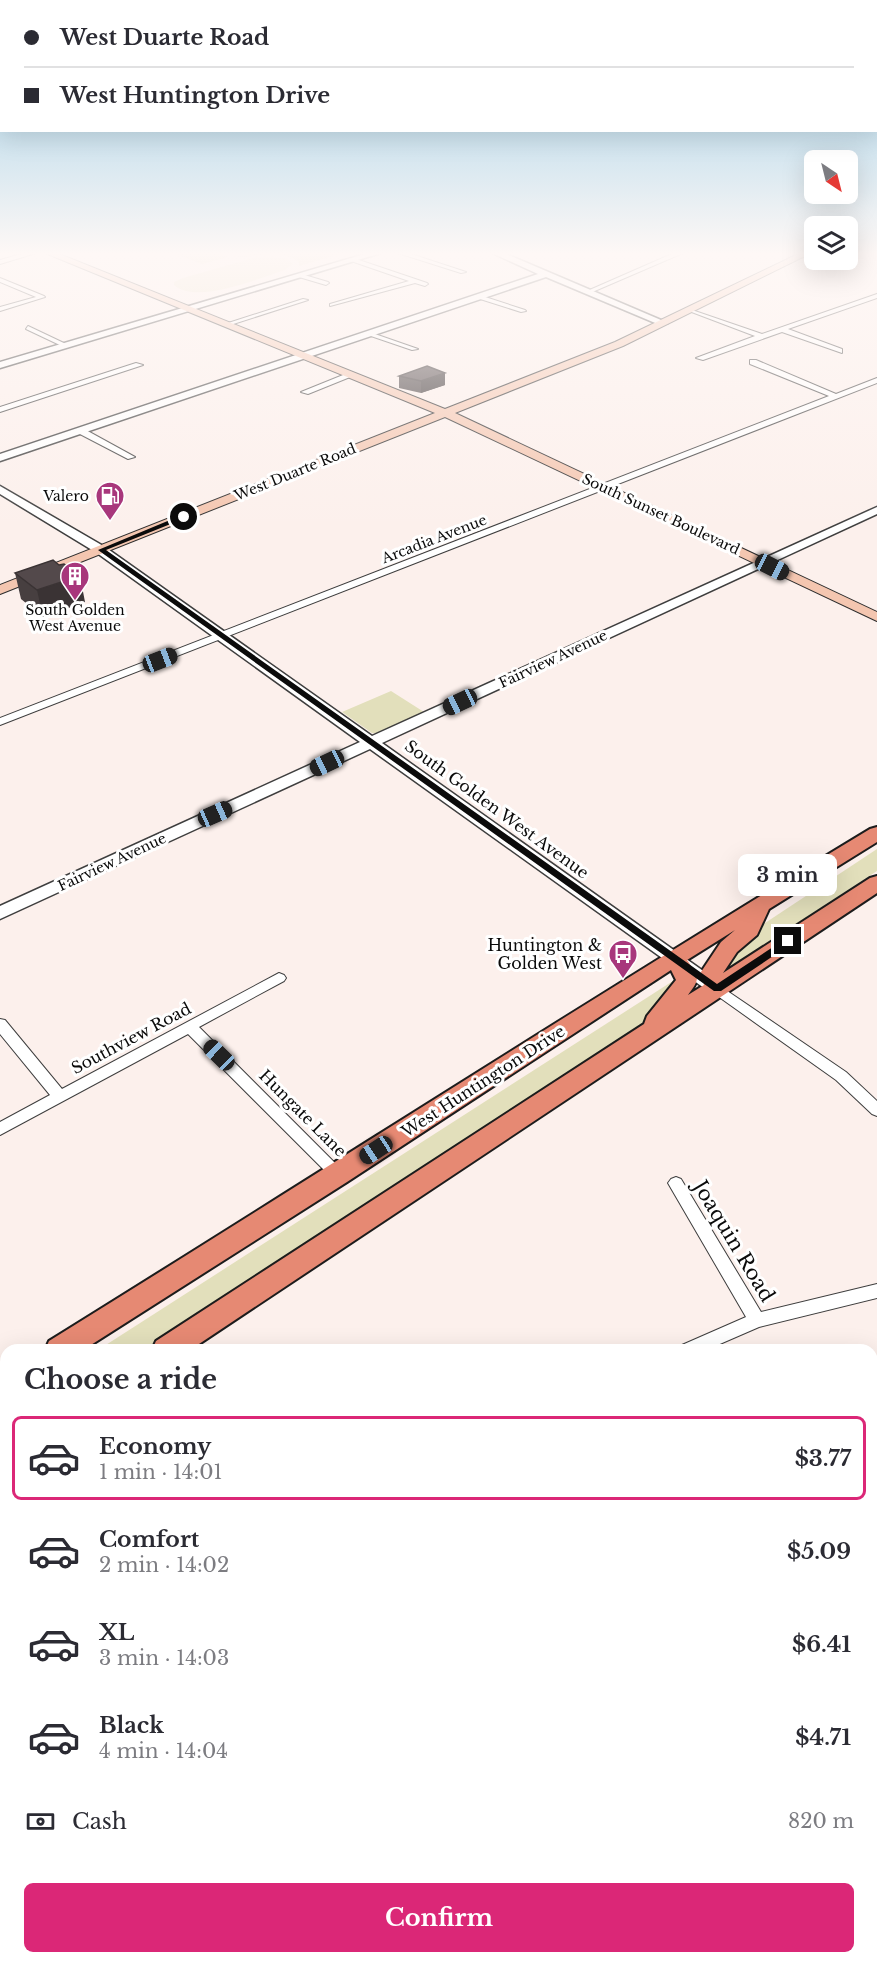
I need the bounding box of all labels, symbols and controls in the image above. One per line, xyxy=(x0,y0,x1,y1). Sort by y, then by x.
text: West Duarte Road xyxy=(60,24,269,51)
text: West Huntington Drive xyxy=(60,82,330,109)
north arrow xyxy=(804,150,858,204)
map controls xyxy=(804,150,858,270)
button: layers xyxy=(804,216,858,270)
street label: West Duarte Road xyxy=(230,439,359,505)
street label: South Sunset Boulevard xyxy=(579,469,743,559)
fuel station icon: Valero xyxy=(94,480,126,522)
place label: Valero xyxy=(42,487,89,505)
route start xyxy=(170,503,197,530)
street label: Arcadia Avenue xyxy=(378,511,489,568)
car xyxy=(752,551,792,583)
building icon: South Golden West Avenue xyxy=(59,560,91,602)
place label: South Golden West Avenue xyxy=(25,601,125,635)
street label: Fairview Avenue xyxy=(496,626,610,692)
car xyxy=(140,645,180,675)
car xyxy=(440,686,480,718)
street label: South Golden West Avenue xyxy=(401,735,593,883)
car xyxy=(307,747,347,779)
car xyxy=(195,798,235,830)
street label: Fairview Avenue xyxy=(55,829,169,895)
callout: 3 min xyxy=(738,854,838,896)
text: 3 min xyxy=(757,863,818,887)
route end xyxy=(774,927,801,954)
place label: Huntington & Golden West xyxy=(487,935,602,973)
bus stop icon: Huntington & Golden West xyxy=(607,938,639,980)
street label: Southview Road xyxy=(68,998,194,1078)
street label: West Huntington Drive xyxy=(397,1021,568,1142)
car xyxy=(200,1036,238,1074)
street label: Hungate Lane xyxy=(255,1065,351,1161)
car xyxy=(356,1133,396,1167)
street label: Joaquin Road xyxy=(687,1173,780,1306)
text: Choose a ride xyxy=(24,1363,217,1396)
icon: car xyxy=(27,1431,81,1485)
text: Economy xyxy=(99,1433,211,1460)
text: $3.77 xyxy=(795,1445,851,1472)
text: 1 min · 14:01 xyxy=(99,1460,222,1484)
icon: car xyxy=(27,1524,81,1578)
text: Comfort xyxy=(99,1526,199,1553)
text: $5.09 xyxy=(787,1538,851,1565)
text: 2 min · 14:02 xyxy=(99,1553,229,1577)
icon: car xyxy=(27,1617,81,1671)
text: XL xyxy=(99,1619,134,1646)
text: $6.41 xyxy=(792,1631,851,1658)
text: 3 min · 14:03 xyxy=(99,1646,229,1670)
icon: car xyxy=(27,1710,81,1764)
text: Black xyxy=(99,1712,164,1739)
text: $4.71 xyxy=(795,1724,851,1751)
text: 4 min · 14:04 xyxy=(99,1739,228,1763)
icon: cash xyxy=(24,1805,57,1838)
text: Cash xyxy=(72,1808,127,1835)
text: 820 m xyxy=(788,1809,854,1833)
button: Confirm xyxy=(24,1883,854,1952)

